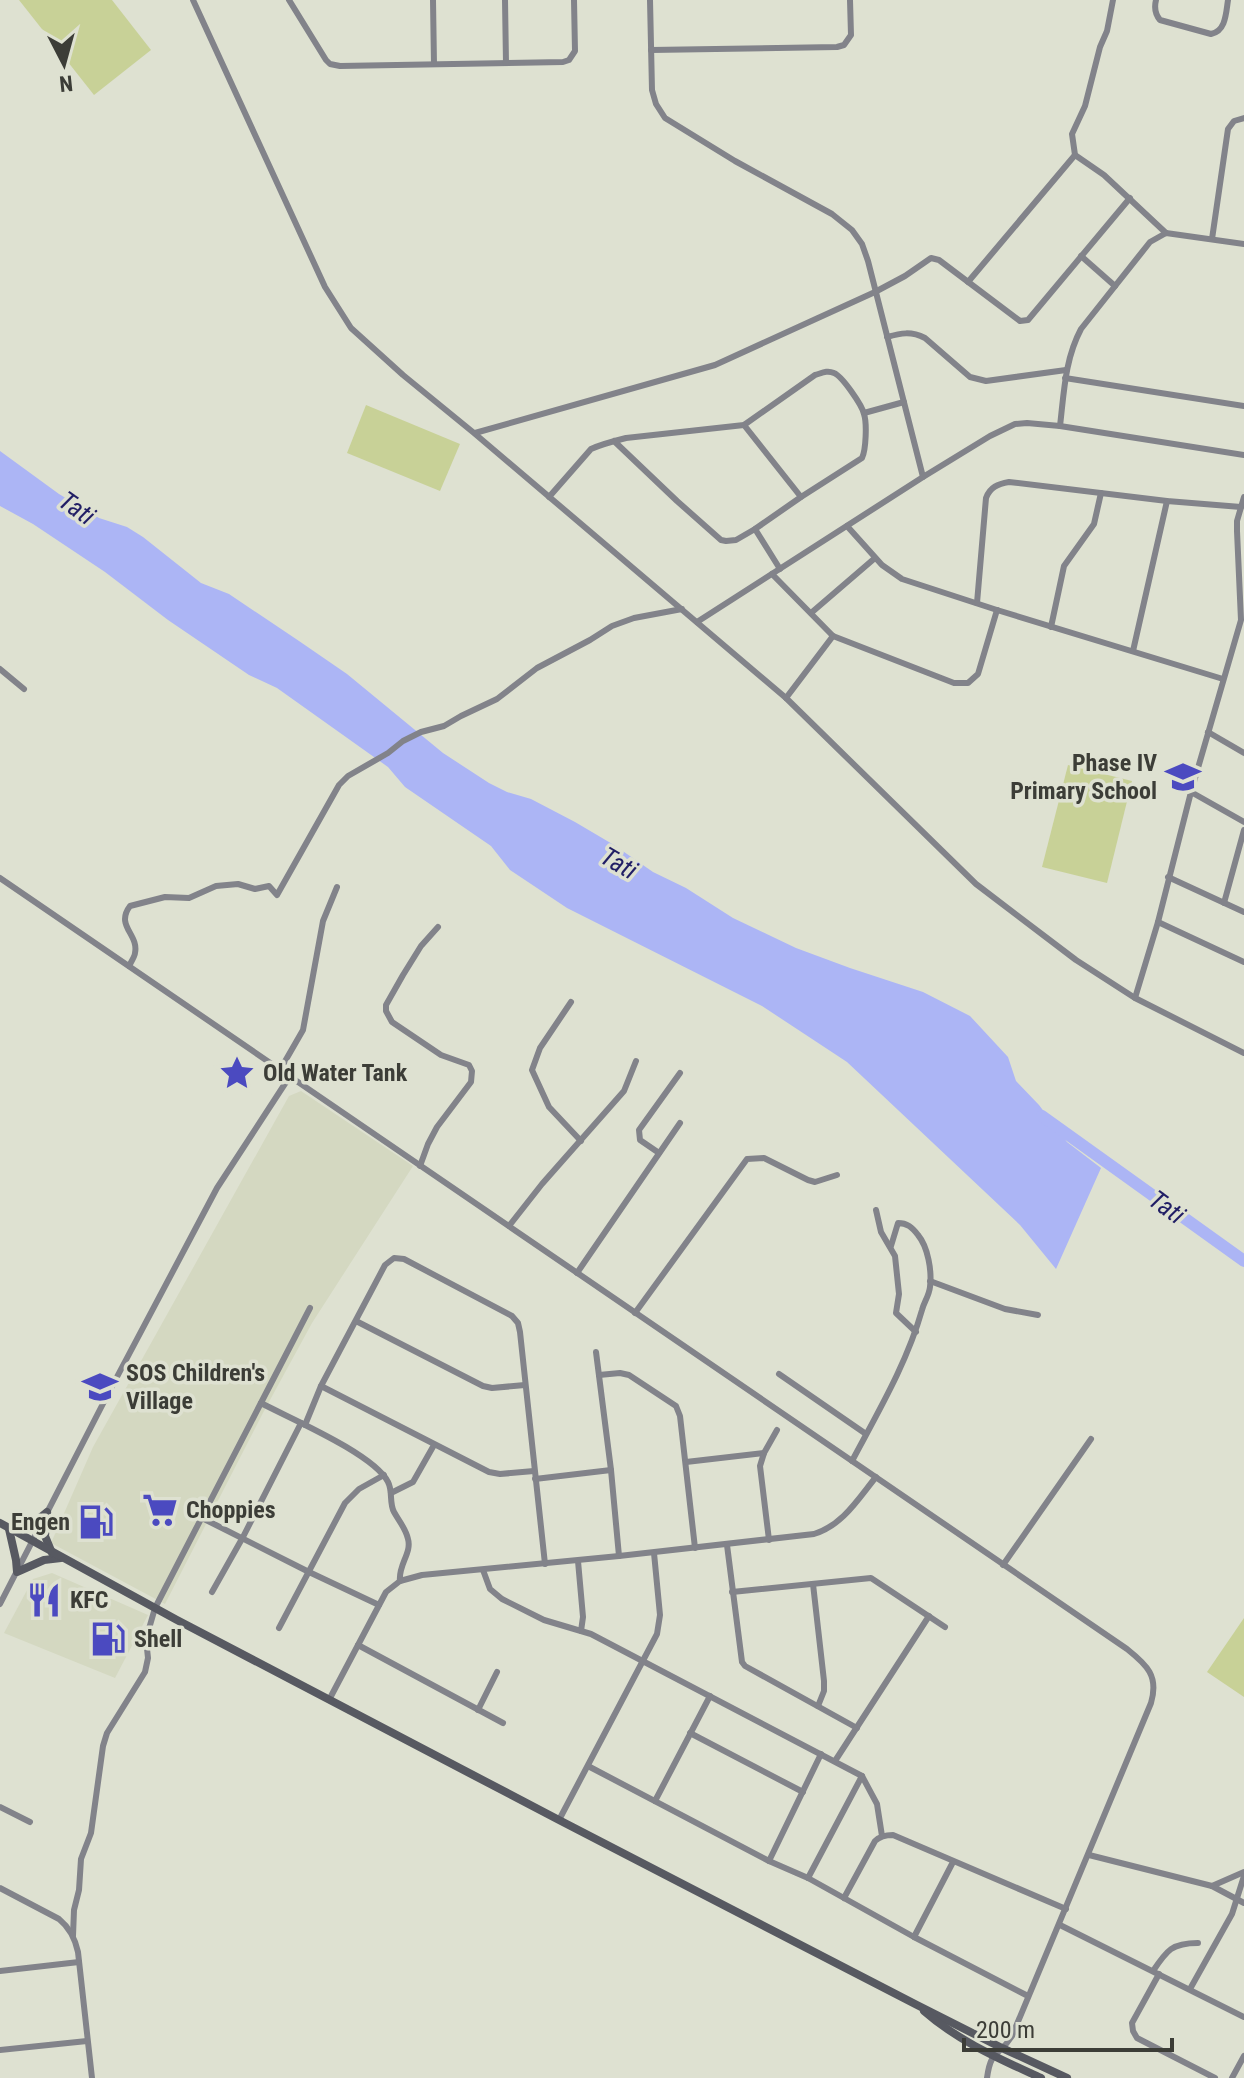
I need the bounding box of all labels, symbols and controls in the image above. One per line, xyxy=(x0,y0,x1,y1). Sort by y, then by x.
north arrow xyxy=(24,24,104,104)
text: N xyxy=(58,70,74,97)
water label: Tati xyxy=(53,485,101,531)
place label: Phase IV Primary School xyxy=(1010,749,1157,805)
school or university icon: Phase IV Primary School xyxy=(1164,758,1202,796)
water label: Tati xyxy=(595,841,643,885)
place icon: Old Water Tank xyxy=(218,1054,256,1092)
place label: Old Water Tank xyxy=(263,1059,408,1087)
water label: Tati xyxy=(1143,1184,1191,1230)
place label: SOS Children's Village xyxy=(126,1359,265,1415)
school or university icon: SOS Children's Village xyxy=(81,1368,119,1406)
supermarket icon: Choppies xyxy=(141,1491,179,1529)
place label: Choppies xyxy=(186,1496,276,1524)
fuel station icon: Engen xyxy=(77,1503,115,1541)
place label: Engen xyxy=(11,1508,70,1536)
restaurant icon: KFC xyxy=(25,1581,63,1619)
place label: KFC xyxy=(70,1586,108,1614)
fuel station icon: Shell xyxy=(89,1620,127,1658)
place label: Shell xyxy=(134,1625,182,1653)
scale bar xyxy=(964,2002,1172,2052)
text: 200 m xyxy=(976,2016,1035,2044)

